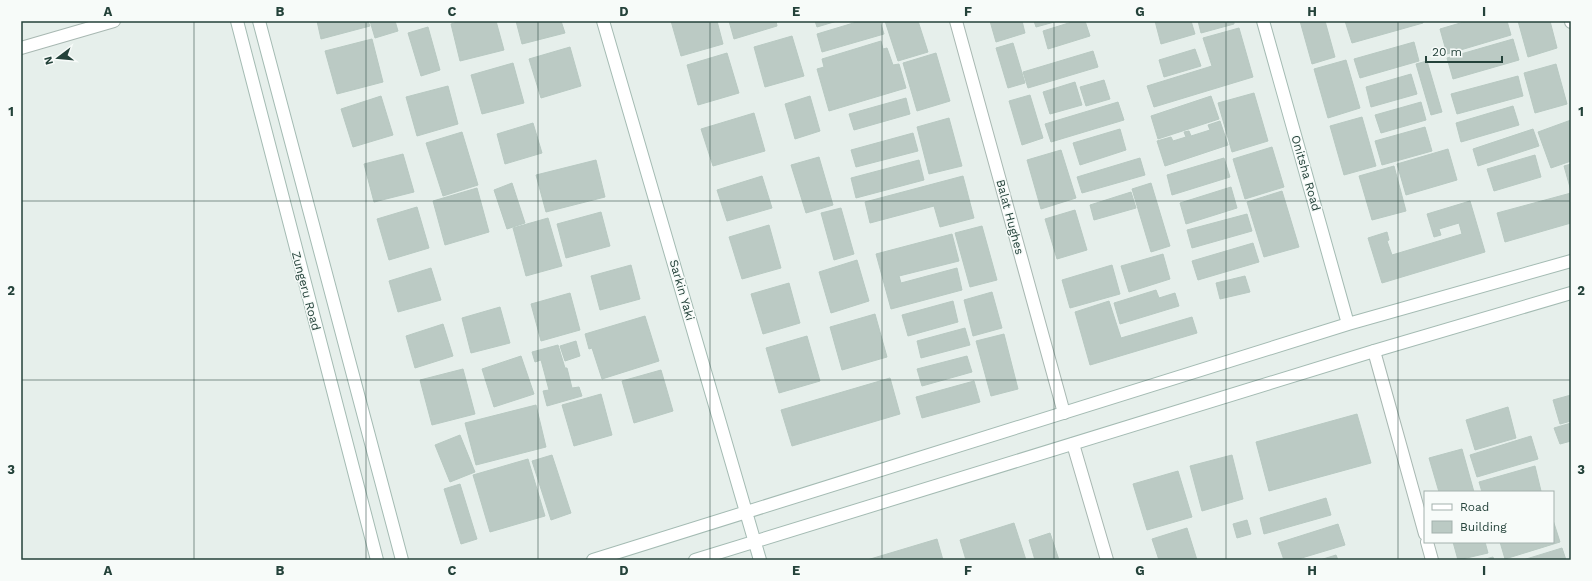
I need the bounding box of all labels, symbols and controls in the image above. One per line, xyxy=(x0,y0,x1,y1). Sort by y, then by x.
text: A xyxy=(104,4,113,19)
text: B xyxy=(276,4,285,19)
text: C xyxy=(448,4,457,19)
text: D xyxy=(619,4,629,19)
text: E xyxy=(792,4,800,19)
text: F xyxy=(964,4,972,19)
text: G xyxy=(1135,4,1145,19)
text: H xyxy=(1307,4,1317,19)
text: I xyxy=(1482,4,1486,19)
north arrow xyxy=(38,38,78,78)
scale bar xyxy=(1426,38,1502,64)
text: 20 m xyxy=(1432,45,1462,59)
text: N xyxy=(41,55,56,66)
text: 1 xyxy=(8,104,14,119)
text: 1 xyxy=(1578,104,1584,119)
street label: Onitsha Road xyxy=(1288,133,1324,213)
street label: Balat Hughes xyxy=(993,178,1027,256)
street label: Zungeru Road xyxy=(289,250,323,332)
street label: Sarkin Yaki xyxy=(667,258,697,322)
text: 2 xyxy=(7,283,15,298)
text: 2 xyxy=(1577,283,1585,298)
text: 3 xyxy=(7,462,15,477)
text: 3 xyxy=(1577,462,1585,477)
legend xyxy=(1424,491,1554,543)
text: Road xyxy=(1460,500,1489,514)
text: Building xyxy=(1460,520,1507,534)
text: A xyxy=(104,563,113,578)
text: B xyxy=(276,563,285,578)
text: C xyxy=(448,563,457,578)
text: D xyxy=(619,563,629,578)
text: E xyxy=(792,563,800,578)
text: F xyxy=(964,563,972,578)
text: G xyxy=(1135,563,1145,578)
text: H xyxy=(1307,563,1317,578)
text: I xyxy=(1482,563,1486,578)

